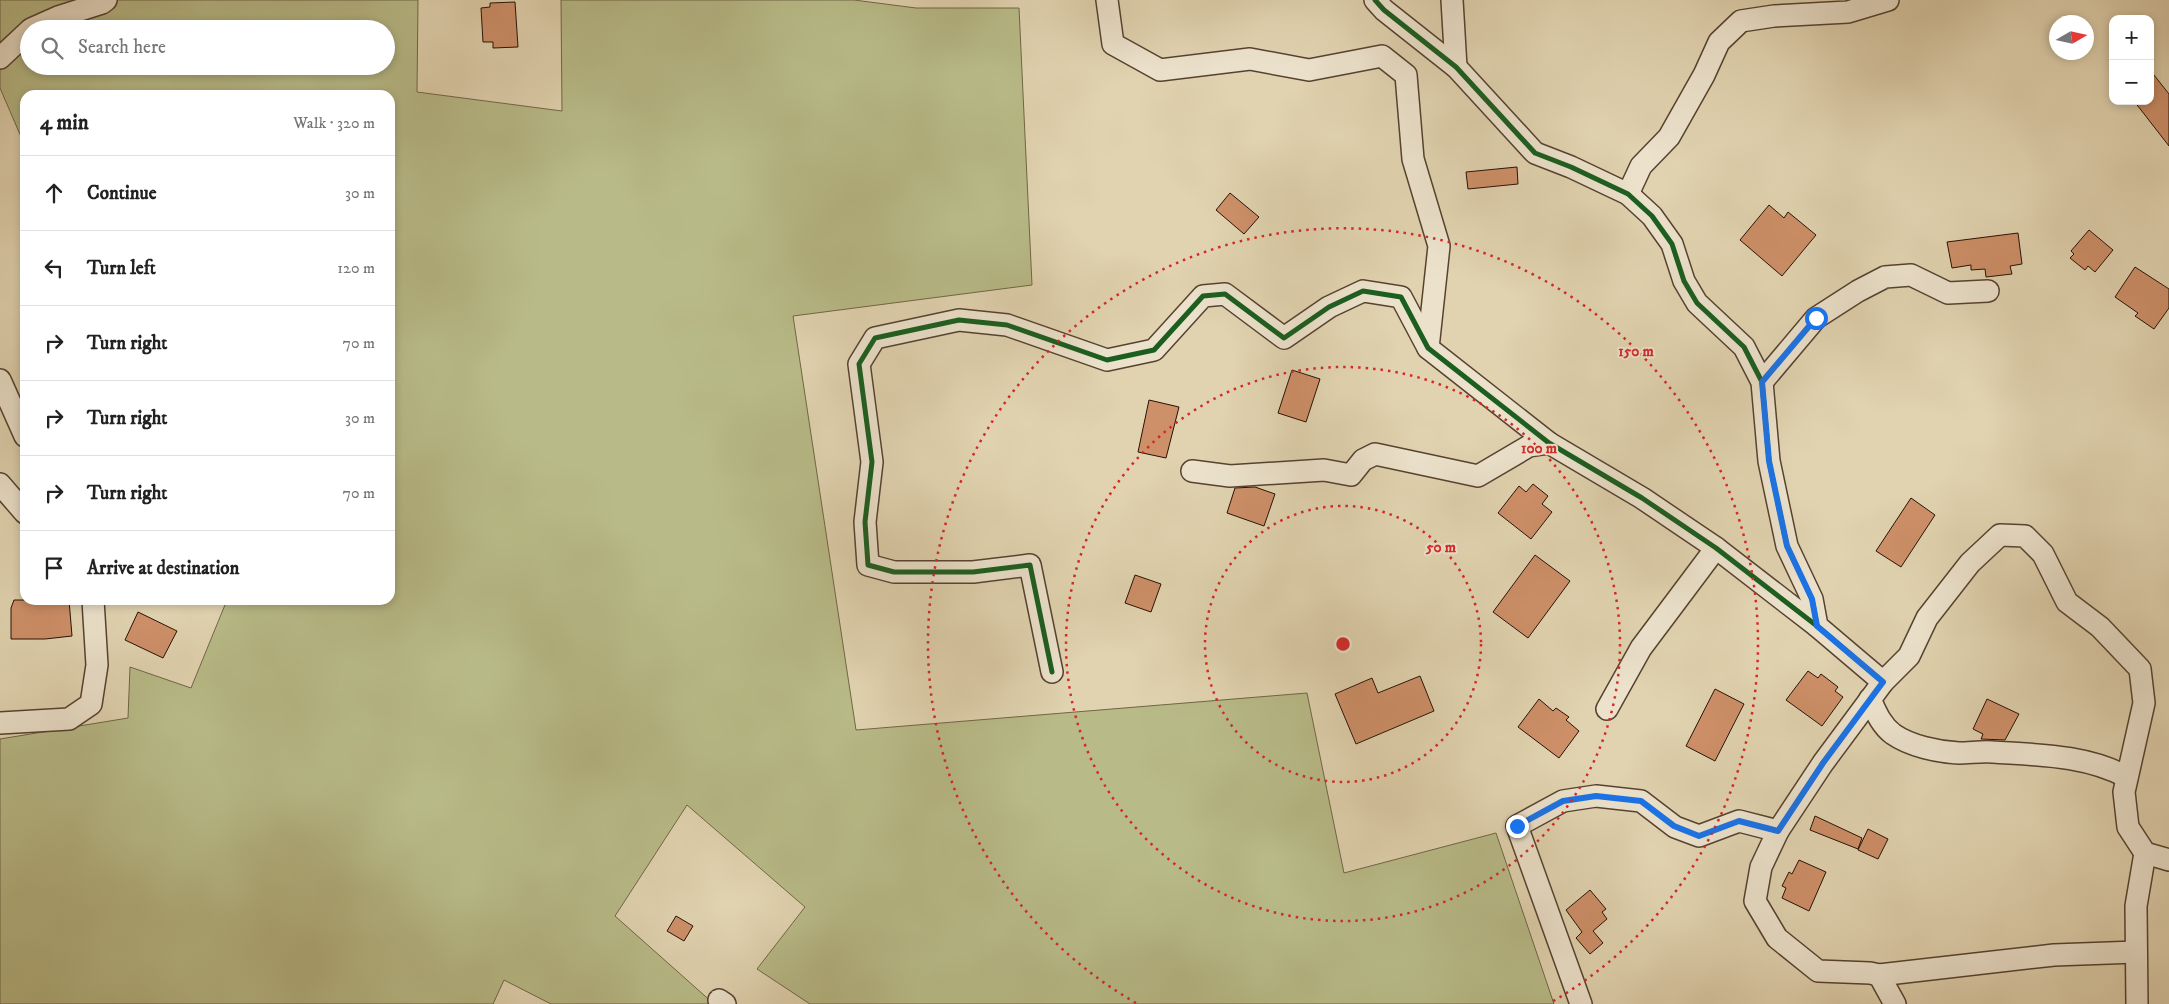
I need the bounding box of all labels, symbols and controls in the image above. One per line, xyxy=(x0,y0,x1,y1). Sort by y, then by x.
north arrow xyxy=(2049,15,2094,60)
map controls xyxy=(2109,15,2154,105)
button: + xyxy=(2109,15,2154,60)
search box xyxy=(20,20,395,75)
icon: search xyxy=(38,34,66,62)
text: Search here xyxy=(78,36,166,59)
button: − xyxy=(2109,60,2154,105)
text: 4 min xyxy=(40,110,89,136)
text: Walk · 320 m xyxy=(293,113,375,133)
icon: ahead xyxy=(40,179,68,207)
text: Continue xyxy=(87,182,157,205)
text: 30 m xyxy=(345,183,375,203)
icon: left xyxy=(40,254,68,282)
text: Turn left xyxy=(87,257,156,280)
text: 120 m xyxy=(337,258,375,278)
route start xyxy=(1805,307,1828,330)
icon: right xyxy=(40,329,68,357)
text: Turn right xyxy=(87,332,167,355)
text: 70 m xyxy=(343,333,375,353)
text: 150 m xyxy=(1618,342,1654,361)
icon: right xyxy=(40,404,68,432)
text: Turn right xyxy=(87,407,167,430)
text: 30 m xyxy=(345,408,375,428)
text: 100 m xyxy=(1521,439,1558,458)
icon: right xyxy=(40,479,68,507)
text: Turn right xyxy=(87,482,167,505)
text: 70 m xyxy=(343,483,375,503)
text: 50 m xyxy=(1425,538,1457,557)
icon: arrive xyxy=(40,554,68,582)
text: Arrive at destination xyxy=(87,557,239,580)
centre of rings xyxy=(1334,635,1352,653)
route end xyxy=(1506,815,1529,838)

